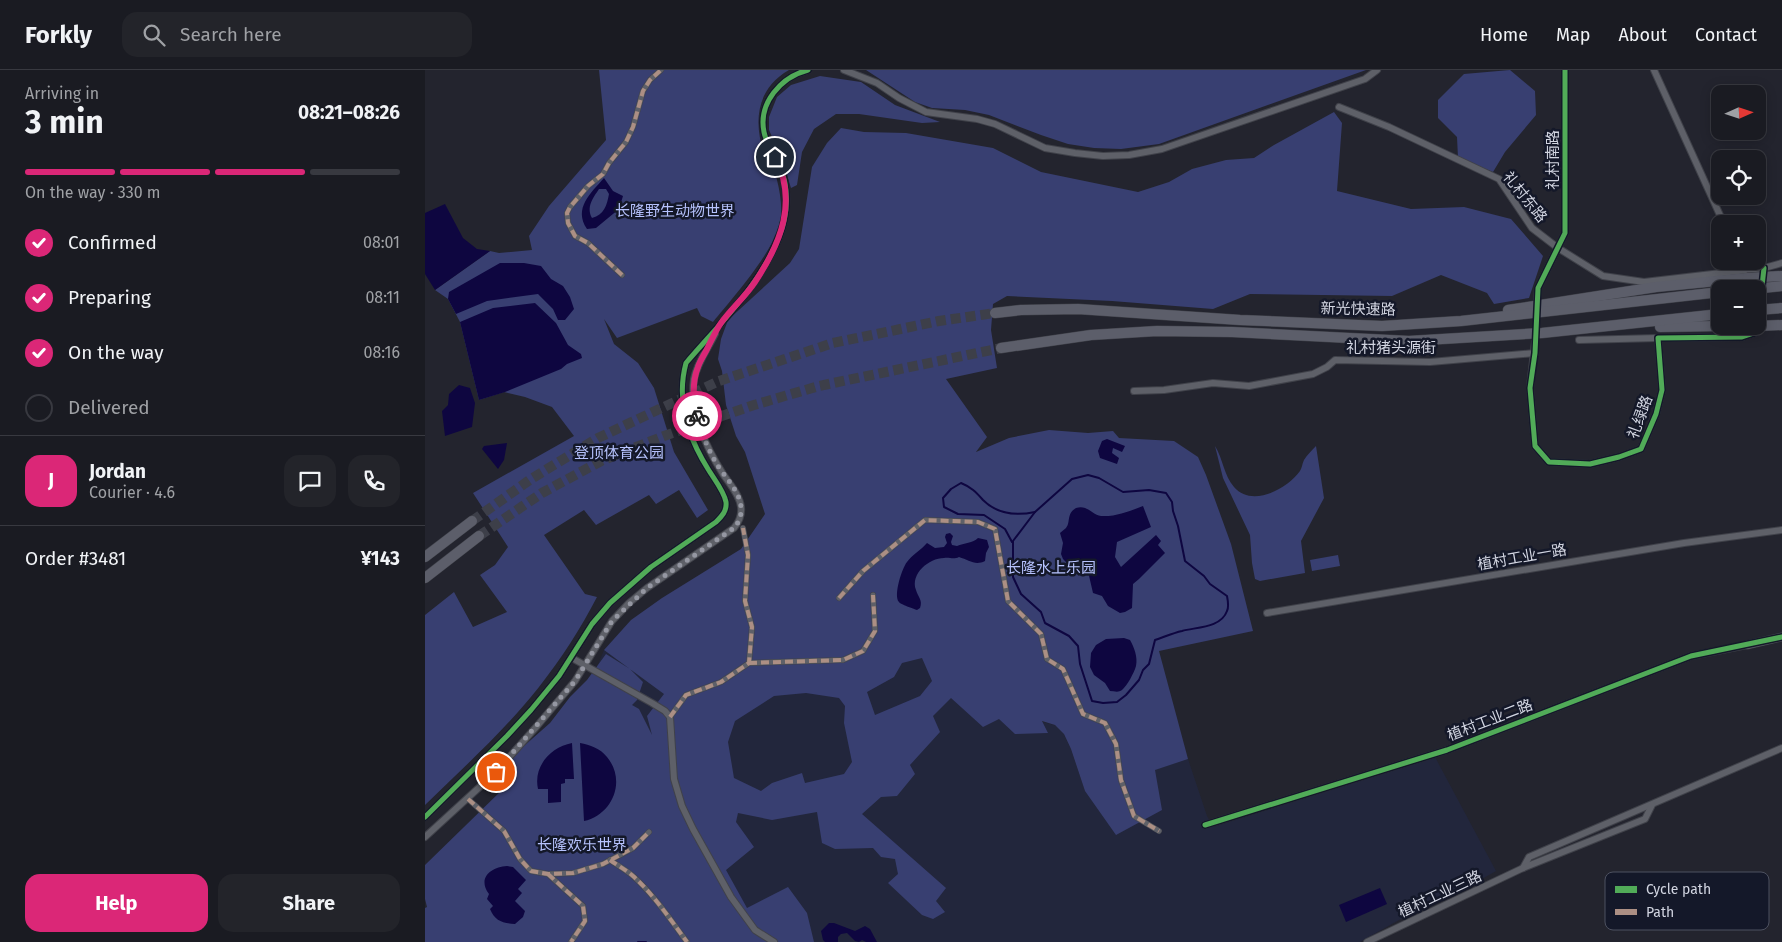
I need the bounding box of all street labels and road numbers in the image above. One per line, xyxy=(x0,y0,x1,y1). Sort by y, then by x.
street label: 礼村南路 xyxy=(1544,130,1562,190)
street label: 礼村东路 xyxy=(1499,168,1551,226)
street label: 新光快速路 xyxy=(1320,299,1396,319)
street label: 礼村猪头源街 xyxy=(1346,339,1436,357)
street label: 礼绿路 xyxy=(1624,393,1656,441)
street label: 植村工业一路 xyxy=(1476,540,1568,574)
street label: 植村工业二路 xyxy=(1445,695,1535,745)
street label: 植村工业三路 xyxy=(1395,867,1485,921)

